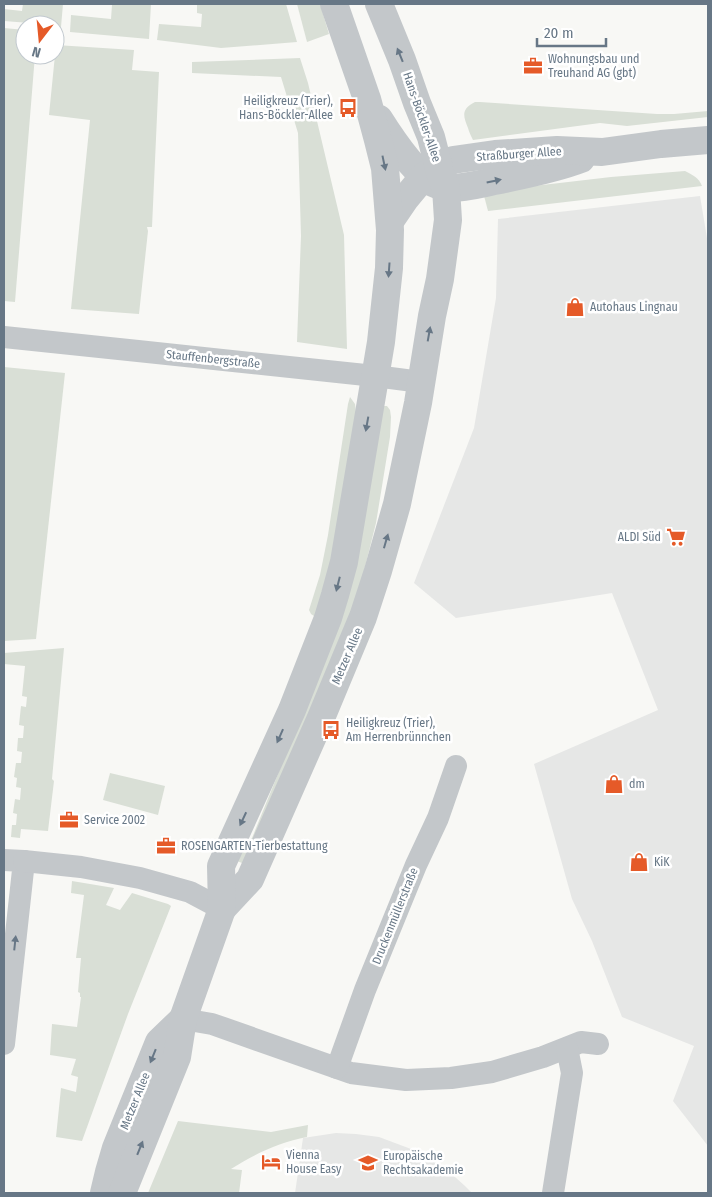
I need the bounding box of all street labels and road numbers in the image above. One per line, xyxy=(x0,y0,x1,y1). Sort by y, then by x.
street label: Hans-Böckler-Allee xyxy=(400,70,444,164)
street label: Straßburger Allee xyxy=(476,144,562,164)
street label: Stauffenbergstraße xyxy=(165,347,261,371)
street label: Metzer Allee xyxy=(329,625,365,687)
street label: Druckenmüllerstraße xyxy=(369,866,421,966)
street label: Metzer Allee xyxy=(117,1070,153,1132)

